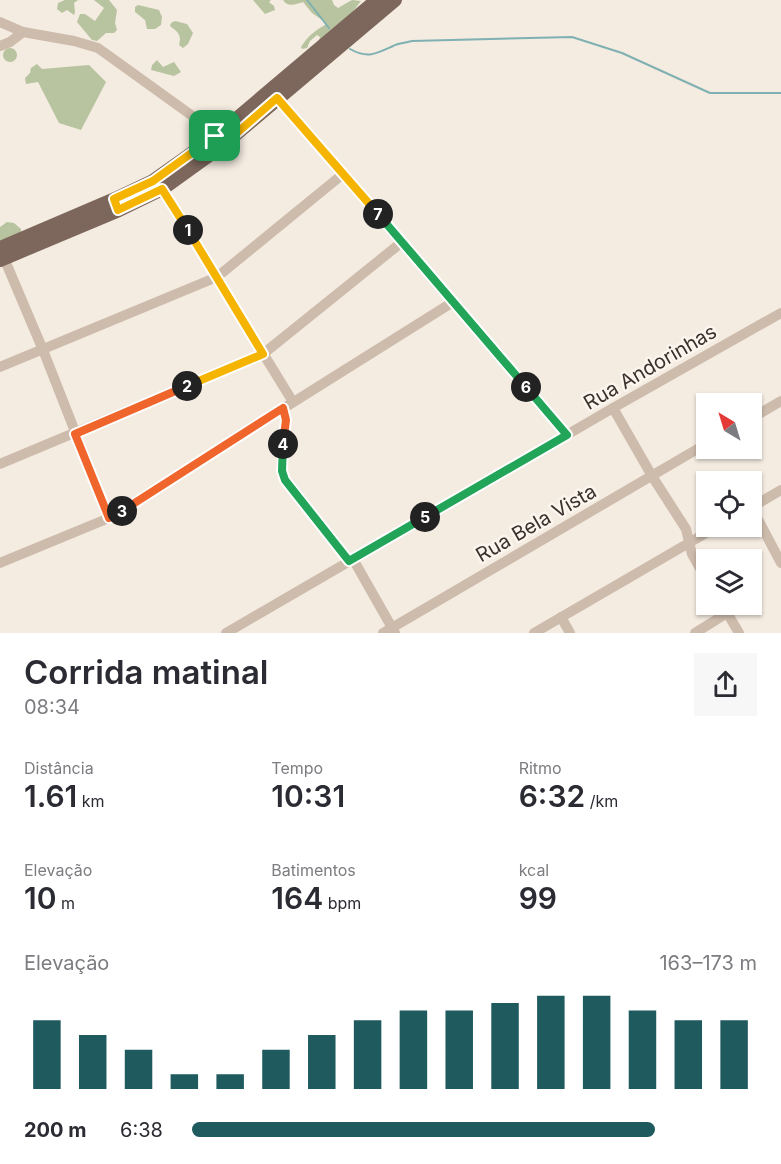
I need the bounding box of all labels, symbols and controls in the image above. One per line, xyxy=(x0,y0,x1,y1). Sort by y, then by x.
pin xyxy=(189,110,240,161)
icon: arrive xyxy=(198,119,231,152)
pin: 7 xyxy=(363,199,393,229)
text: 7 xyxy=(373,204,383,224)
pin: 1 xyxy=(173,215,203,245)
text: 1 xyxy=(185,220,191,240)
street label: Rua Andorinhas xyxy=(579,319,721,415)
pin: 2 xyxy=(172,371,202,401)
pin: 6 xyxy=(511,372,541,402)
text: 2 xyxy=(182,376,192,396)
text: 6 xyxy=(521,377,531,397)
north arrow xyxy=(696,393,762,459)
map controls xyxy=(696,393,762,615)
pin: 4 xyxy=(268,429,298,459)
text: 4 xyxy=(278,434,288,454)
button: locate xyxy=(696,471,762,537)
street label: Rua Bela Vista xyxy=(472,479,600,567)
pin: 3 xyxy=(107,496,137,526)
text: 3 xyxy=(117,501,127,521)
pin: 5 xyxy=(410,502,440,532)
text: 5 xyxy=(420,507,430,527)
button: layers xyxy=(696,549,762,615)
text: Corrida matinal xyxy=(24,652,268,692)
button: share xyxy=(694,653,757,716)
text: 08:34 xyxy=(24,695,80,719)
text: Distância xyxy=(24,758,94,778)
text: Tempo xyxy=(271,758,323,778)
text: Ritmo xyxy=(519,758,562,778)
text: 1.61 xyxy=(24,778,77,814)
text: 10:31 xyxy=(271,778,345,814)
text: 6:32 xyxy=(519,778,585,814)
text: km xyxy=(77,791,105,811)
text: /km xyxy=(585,791,618,811)
text: Elevação xyxy=(24,860,92,880)
text: Batimentos xyxy=(271,860,356,880)
text: kcal xyxy=(519,860,549,880)
text: 10 xyxy=(24,880,56,916)
text: 164 xyxy=(271,880,323,916)
text: 99 xyxy=(519,880,557,916)
text: m xyxy=(56,893,75,913)
text: bpm xyxy=(323,893,361,913)
text: Elevação xyxy=(24,951,109,975)
text: 163–173 m xyxy=(659,951,757,975)
text: 200 m xyxy=(24,1118,87,1142)
text: 6:38 xyxy=(120,1118,163,1142)

